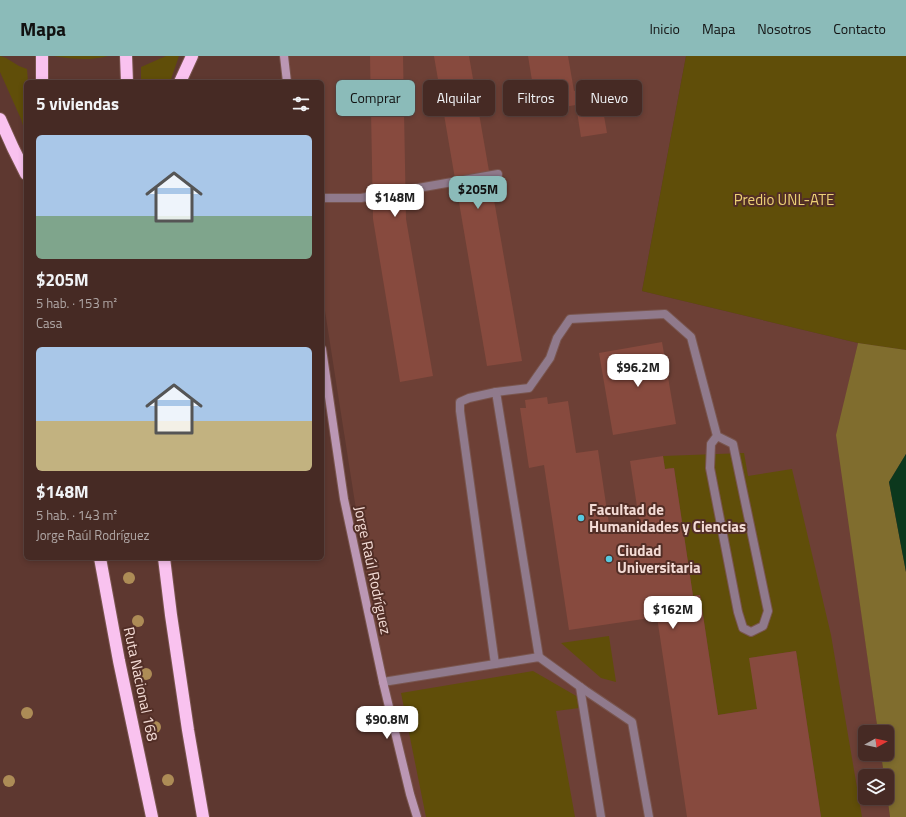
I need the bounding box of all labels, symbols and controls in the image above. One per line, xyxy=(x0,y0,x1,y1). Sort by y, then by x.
text: Mapa xyxy=(20,14,66,43)
text: Inicio xyxy=(649,18,680,39)
text: Mapa xyxy=(702,18,735,39)
text: Nosotros xyxy=(757,18,811,39)
text: Contacto xyxy=(833,18,886,39)
chip: Comprar xyxy=(336,80,415,116)
chip: Alquilar xyxy=(423,80,495,116)
chip: Filtros xyxy=(503,80,568,116)
chip: Nuevo xyxy=(576,80,642,116)
text: 5 viviendas xyxy=(36,91,119,117)
icon: filters xyxy=(290,93,312,115)
icon: home xyxy=(138,161,210,233)
pin: $205M xyxy=(450,176,506,210)
text: $205M xyxy=(458,179,498,199)
pin: $148M xyxy=(367,184,423,218)
text: $148M xyxy=(375,187,415,207)
park label: Predio UNL-ATE xyxy=(734,188,834,211)
text: $205M xyxy=(36,267,89,293)
text: 5 hab. · 153 m² xyxy=(36,293,117,313)
text: Casa xyxy=(36,313,62,333)
pin: $96.2M xyxy=(605,354,671,388)
text: $96.2M xyxy=(616,357,660,377)
icon: home xyxy=(138,373,210,445)
text: $148M xyxy=(36,479,89,505)
place label: Facultad de Humanidades y Ciencias xyxy=(589,498,746,538)
street label: Jorge Raúl Rodríguez xyxy=(348,504,398,637)
text: 5 hab. · 143 m² xyxy=(36,505,117,525)
marker: Facultad de Humanidades y Ciencias xyxy=(576,513,586,523)
text: Jorge Raúl Rodríguez xyxy=(36,525,149,545)
place label: Ciudad Universitaria xyxy=(617,539,701,579)
marker: Ciudad Universitaria xyxy=(604,554,614,564)
pin: $162M xyxy=(645,596,701,630)
text: $162M xyxy=(653,599,693,619)
street label: Ruta Nacional 168 xyxy=(118,625,164,743)
pin: $90.8M xyxy=(354,706,420,740)
text: $90.8M xyxy=(365,709,409,729)
north arrow xyxy=(858,725,894,761)
map controls xyxy=(858,725,894,805)
button: layers xyxy=(858,769,894,805)

